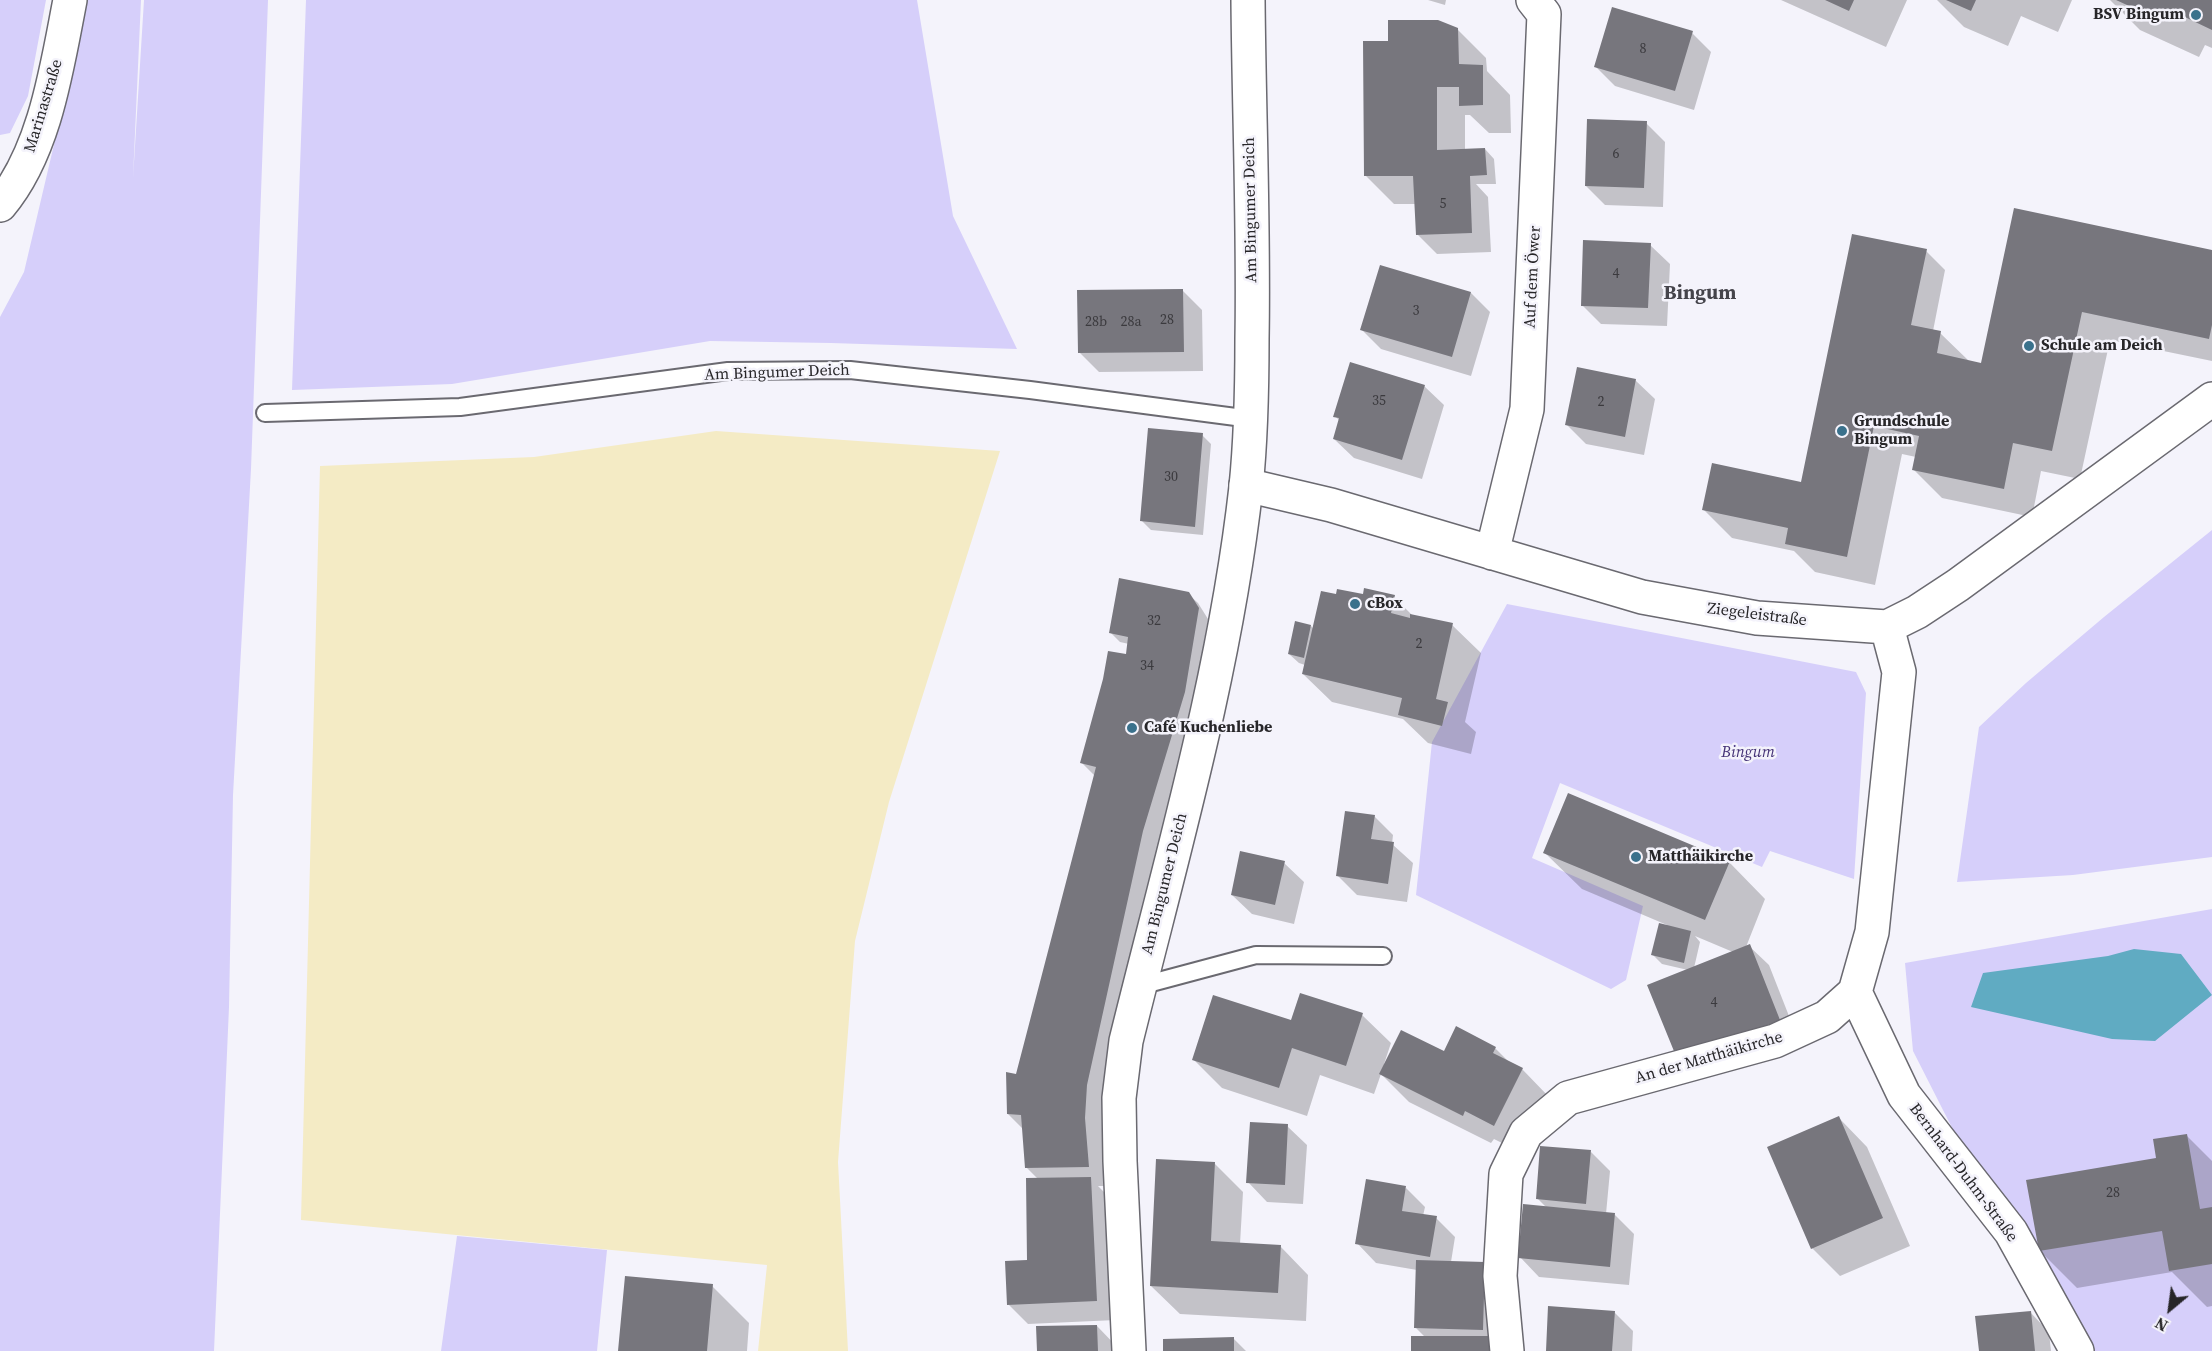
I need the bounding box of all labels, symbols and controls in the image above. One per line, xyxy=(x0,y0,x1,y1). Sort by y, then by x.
place label: BSV Bingum xyxy=(2093,5,2184,25)
marker: BSV Bingum xyxy=(2189,8,2203,22)
house number: 8 xyxy=(1640,41,1646,57)
street label: Marinastraße xyxy=(21,57,67,155)
street label: Am Bingumer Deich xyxy=(1240,137,1262,283)
house number: 6 xyxy=(1613,146,1619,162)
house number: 5 xyxy=(1440,196,1446,212)
street label: Auf dem Öwer xyxy=(1521,225,1545,329)
house number: 4 xyxy=(1613,266,1619,282)
district label: Bingum xyxy=(1664,282,1736,306)
house number: 3 xyxy=(1413,303,1419,319)
house number: 28 xyxy=(1160,312,1174,328)
house number: 28b xyxy=(1085,314,1107,330)
house number: 28a xyxy=(1120,314,1142,330)
place label: Schule am Deich xyxy=(2041,336,2163,356)
marker: Schule am Deich xyxy=(2022,339,2036,353)
street label: Am Bingumer Deich xyxy=(704,361,850,385)
house number: 35 xyxy=(1372,393,1386,409)
house number: 2 xyxy=(1598,394,1604,410)
place label: Grundschule Bingum xyxy=(1854,412,1949,450)
marker: Grundschule Bingum xyxy=(1835,424,1849,438)
house number: 30 xyxy=(1164,469,1178,485)
place label: cBox xyxy=(1367,594,1403,614)
marker: cBox xyxy=(1348,597,1362,611)
street label: Ziegeleistraße xyxy=(1706,599,1808,631)
house number: 32 xyxy=(1147,613,1161,629)
house number: 2 xyxy=(1416,636,1422,652)
house number: 34 xyxy=(1140,658,1154,674)
place label: Café Kuchenliebe xyxy=(1144,718,1272,738)
marker: Café Kuchenliebe xyxy=(1125,721,1139,735)
park label: Bingum xyxy=(1721,743,1775,763)
street label: Am Bingumer Deich xyxy=(1138,811,1192,957)
place label: Matthäikirche xyxy=(1648,847,1753,867)
marker: Matthäikirche xyxy=(1629,850,1643,864)
house number: 4 xyxy=(1711,995,1717,1011)
street label: An der Matthäikirche xyxy=(1633,1028,1785,1088)
street label: Bernhard-Duhm-Straße xyxy=(1905,1100,2021,1246)
house number: 28 xyxy=(2106,1185,2120,1201)
north arrow xyxy=(2140,1279,2200,1339)
text: N xyxy=(2151,1312,2172,1337)

